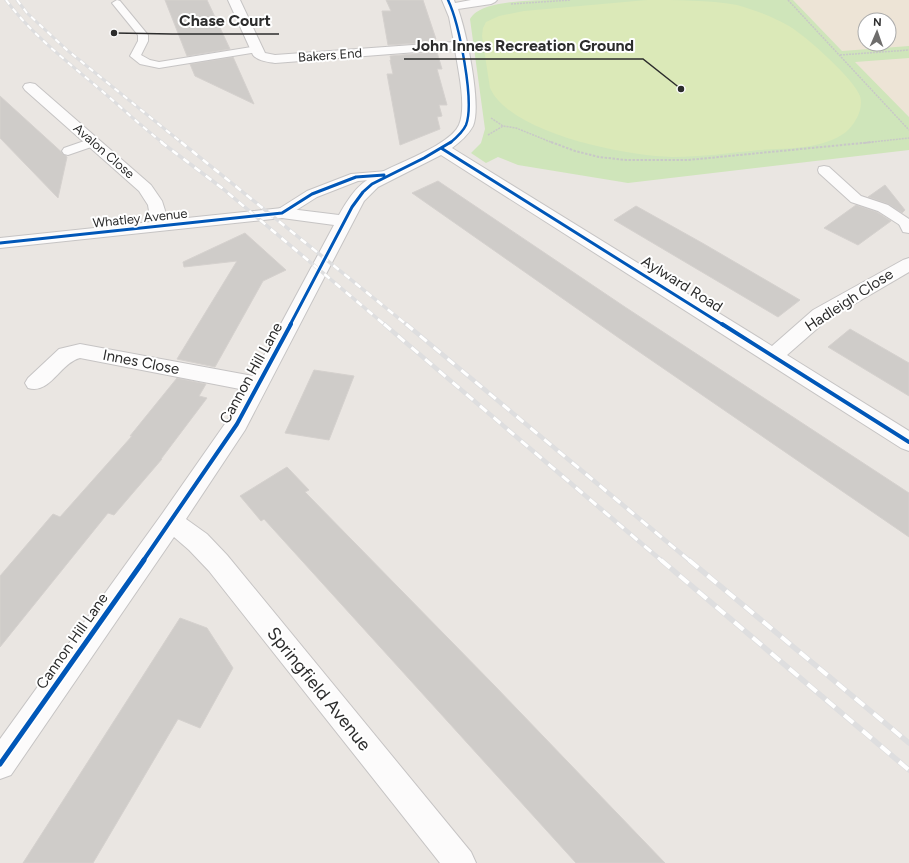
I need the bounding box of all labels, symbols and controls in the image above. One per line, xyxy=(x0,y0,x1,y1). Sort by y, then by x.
callout: Chase Court xyxy=(172,6,279,34)
text: Chase Court xyxy=(179,11,271,30)
north arrow xyxy=(857,12,897,52)
text: N xyxy=(873,16,882,29)
callout: John Innes Recreation Ground xyxy=(404,31,643,59)
text: John Innes Recreation Ground xyxy=(412,36,634,55)
street label: Bakers End xyxy=(298,45,362,65)
street label: Avalon Close xyxy=(71,121,137,181)
street label: Whatley Avenue xyxy=(92,206,188,230)
street label: Aylward Road xyxy=(638,252,726,316)
street label: Hadleigh Close xyxy=(802,265,896,335)
street label: Cannon Hill Lane xyxy=(216,319,286,427)
street label: Innes Close xyxy=(101,346,181,378)
street label: Cannon Hill Lane xyxy=(32,590,112,692)
street label: Springfield Avenue xyxy=(262,623,376,756)

